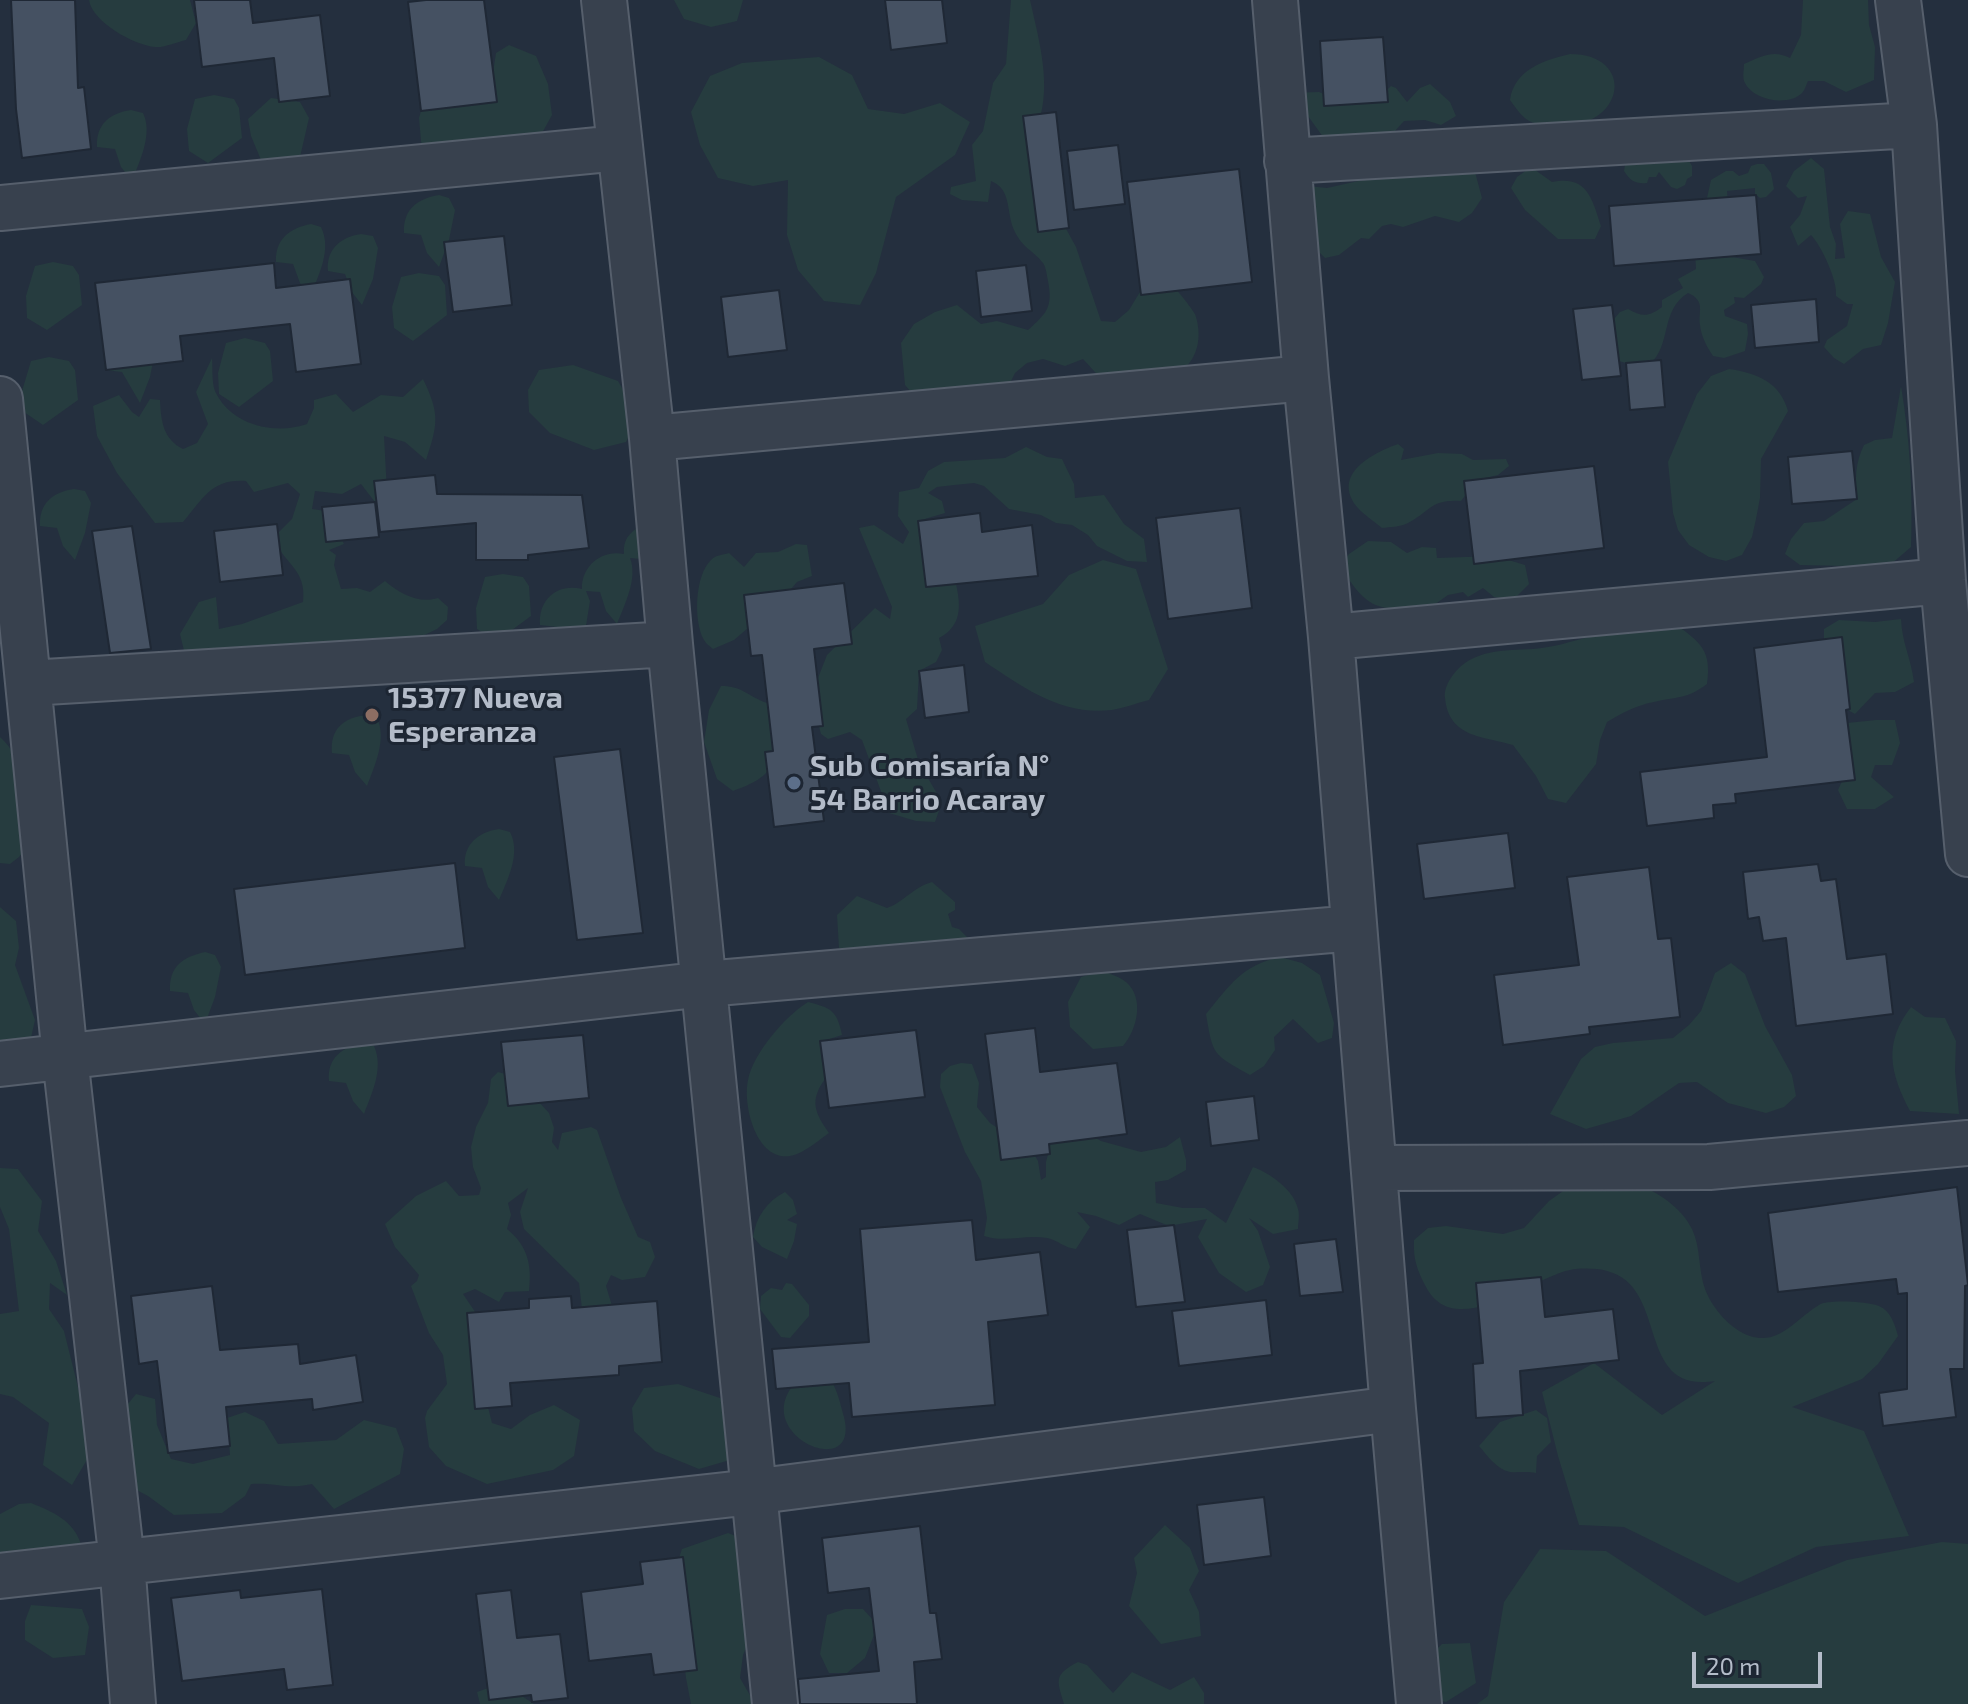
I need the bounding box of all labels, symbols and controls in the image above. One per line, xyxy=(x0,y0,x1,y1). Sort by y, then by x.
place label: 15377 Nueva Esperanza xyxy=(388,680,563,750)
marker: 15377 Nueva Esperanza xyxy=(363,706,381,724)
place label: Sub Comisaría N° 54 Barrio Acaray xyxy=(810,748,1049,818)
marker: Sub Comisaría N° 54 Barrio Acaray xyxy=(785,774,803,792)
scale bar xyxy=(1696,1636,1826,1686)
text: 20 m xyxy=(1706,1651,1760,1680)

